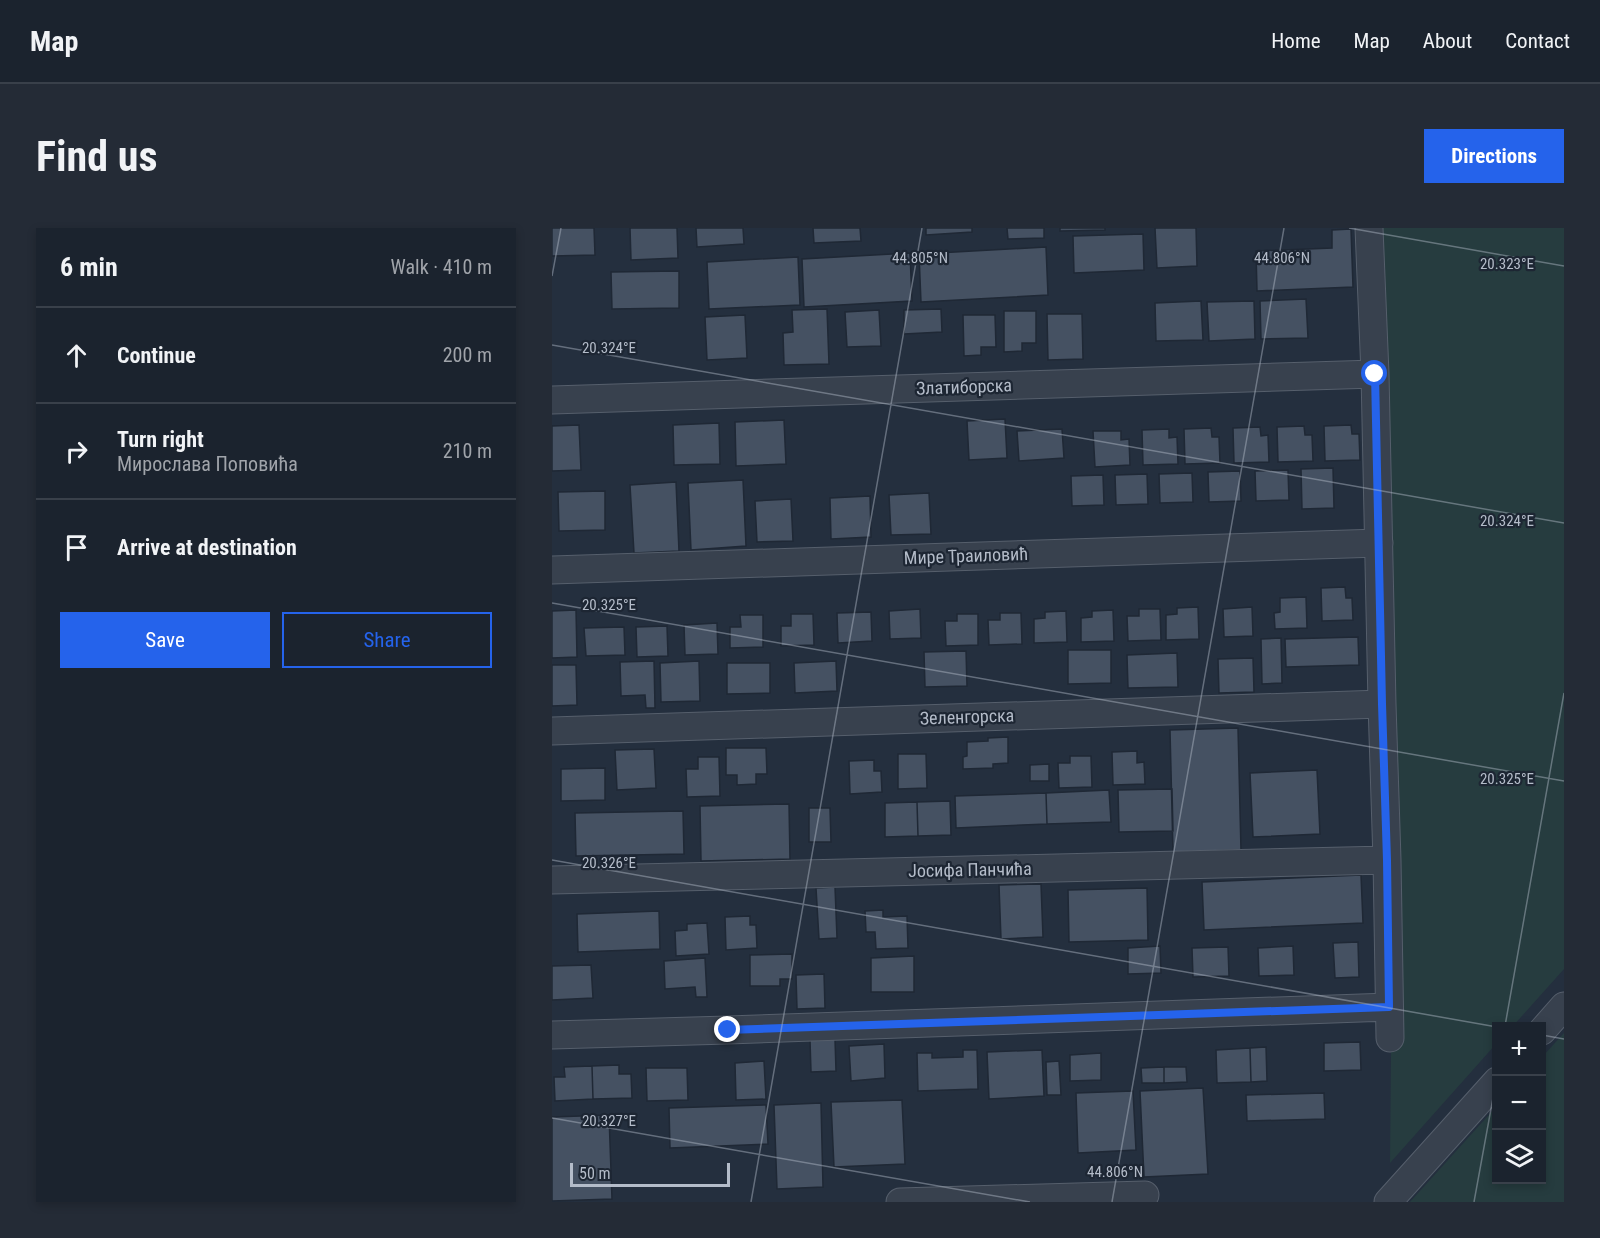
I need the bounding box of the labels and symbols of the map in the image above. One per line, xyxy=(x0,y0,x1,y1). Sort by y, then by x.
text: 44.805°N xyxy=(892,249,948,267)
text: 44.806°N xyxy=(1254,249,1310,267)
text: 20.323°E xyxy=(1480,255,1534,273)
text: 20.324°E xyxy=(582,339,636,357)
route start xyxy=(1361,360,1387,386)
street label: Златиборска xyxy=(916,374,1012,399)
text: 20.324°E xyxy=(1480,512,1534,530)
street label: Мире Траиловић xyxy=(903,543,1028,568)
text: 20.325°E xyxy=(582,596,636,614)
street label: Зеленгорска xyxy=(919,704,1015,729)
text: 20.325°E xyxy=(1480,770,1534,788)
text: 20.326°E xyxy=(582,854,636,872)
street label: Јосифа Панчића xyxy=(908,858,1032,881)
route end xyxy=(714,1016,740,1042)
text: 20.327°E xyxy=(582,1112,636,1130)
scale bar xyxy=(570,1160,730,1188)
text: 44.806°N xyxy=(1087,1163,1143,1181)

